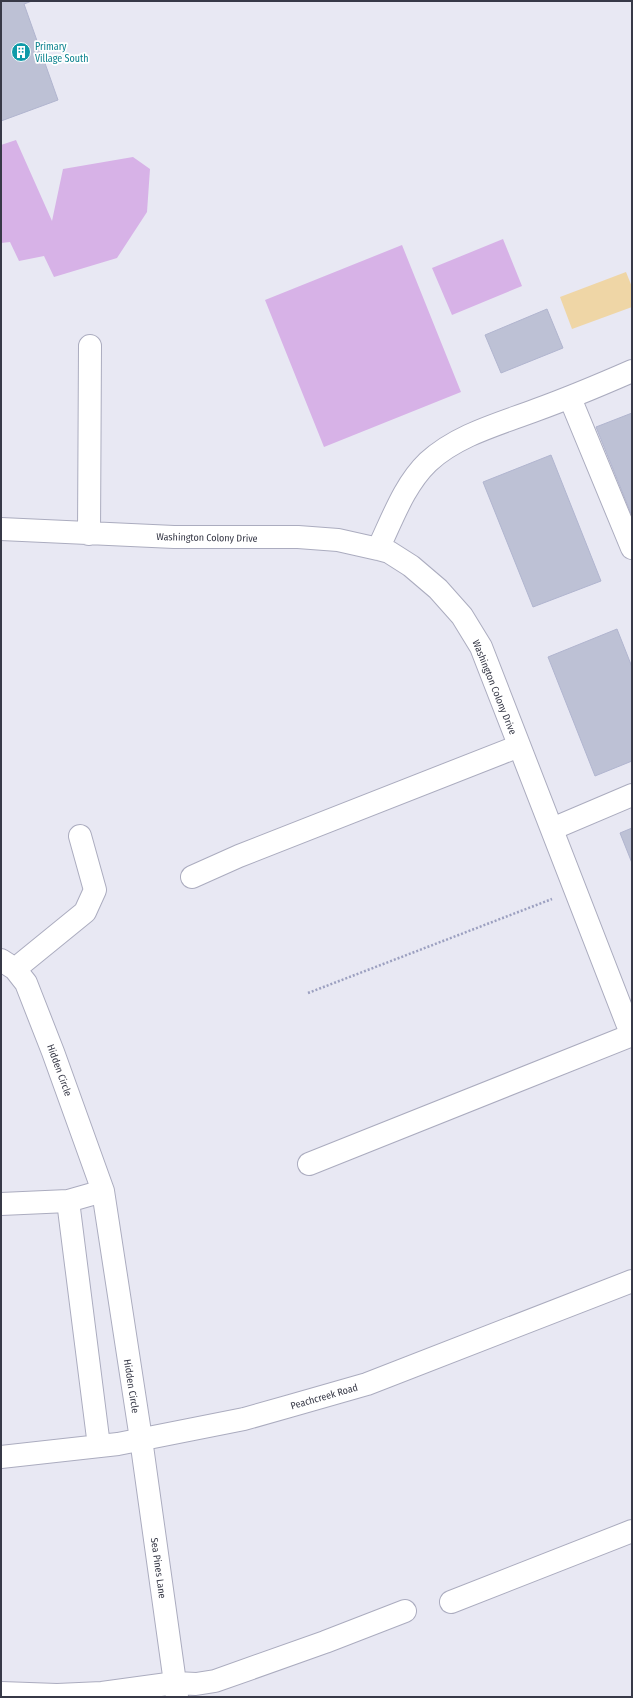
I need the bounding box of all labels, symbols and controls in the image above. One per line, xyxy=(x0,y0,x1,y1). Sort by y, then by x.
building icon: Primary Village South xyxy=(10,41,32,63)
place label: Primary Village South xyxy=(35,41,88,65)
street label: Washington Colony Drive xyxy=(156,531,258,545)
street label: Washington Colony Drive xyxy=(470,638,519,737)
street label: Hidden Circle xyxy=(44,1043,74,1098)
street label: Hidden Circle xyxy=(121,1358,141,1414)
street label: Peachcreek Road xyxy=(289,1382,359,1412)
street label: Sea Pines Lane xyxy=(148,1537,168,1599)

